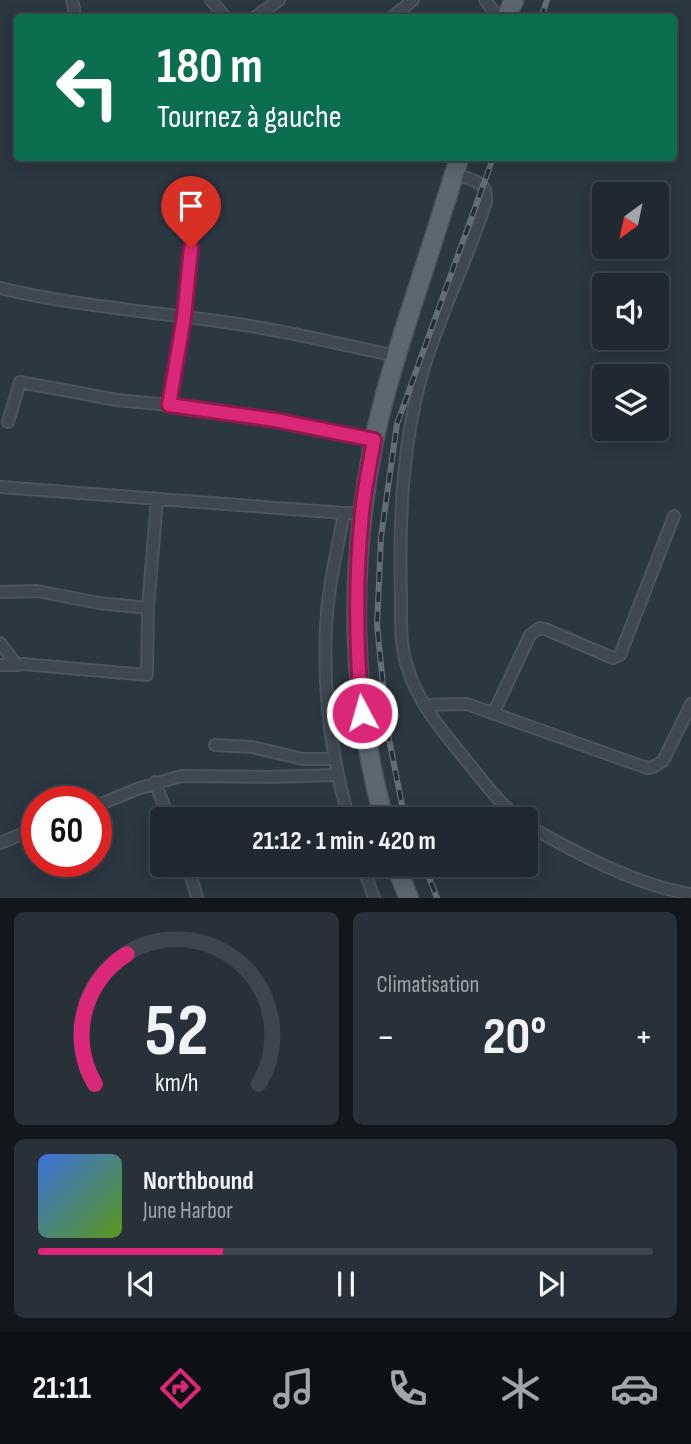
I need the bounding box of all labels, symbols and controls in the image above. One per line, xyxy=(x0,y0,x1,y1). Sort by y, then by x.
text: 180 m xyxy=(157,38,263,97)
icon: left xyxy=(42,42,133,133)
text: Tournez à gauche xyxy=(157,98,342,137)
pin xyxy=(161,176,221,248)
north arrow xyxy=(592,182,668,259)
map controls xyxy=(592,182,669,441)
icon: arrive xyxy=(172,187,210,225)
button: sound xyxy=(592,273,669,350)
button: layers xyxy=(592,364,669,441)
position arrow xyxy=(325,676,399,750)
speed limit sign: 60 xyxy=(21,786,112,877)
text: 21:12 · 1 min · 420 m xyxy=(252,826,436,857)
text: Climatisation xyxy=(377,971,479,999)
text: 52 xyxy=(144,989,208,1077)
text: 20° xyxy=(483,1006,547,1069)
text: − xyxy=(377,1015,395,1060)
text: + xyxy=(634,1015,653,1060)
text: km/h xyxy=(155,1068,198,1099)
text: Northbound xyxy=(143,1166,254,1197)
text: June Harbor xyxy=(143,1197,233,1225)
icon: previous xyxy=(122,1265,160,1303)
icon: pause xyxy=(327,1265,365,1303)
icon: next xyxy=(532,1265,570,1303)
icon: directions xyxy=(156,1364,205,1413)
icon: music xyxy=(269,1364,318,1413)
icon: phone xyxy=(383,1364,432,1413)
icon: climate xyxy=(496,1364,545,1413)
icon: car xyxy=(610,1364,659,1413)
text: 21:11 xyxy=(32,1369,91,1408)

